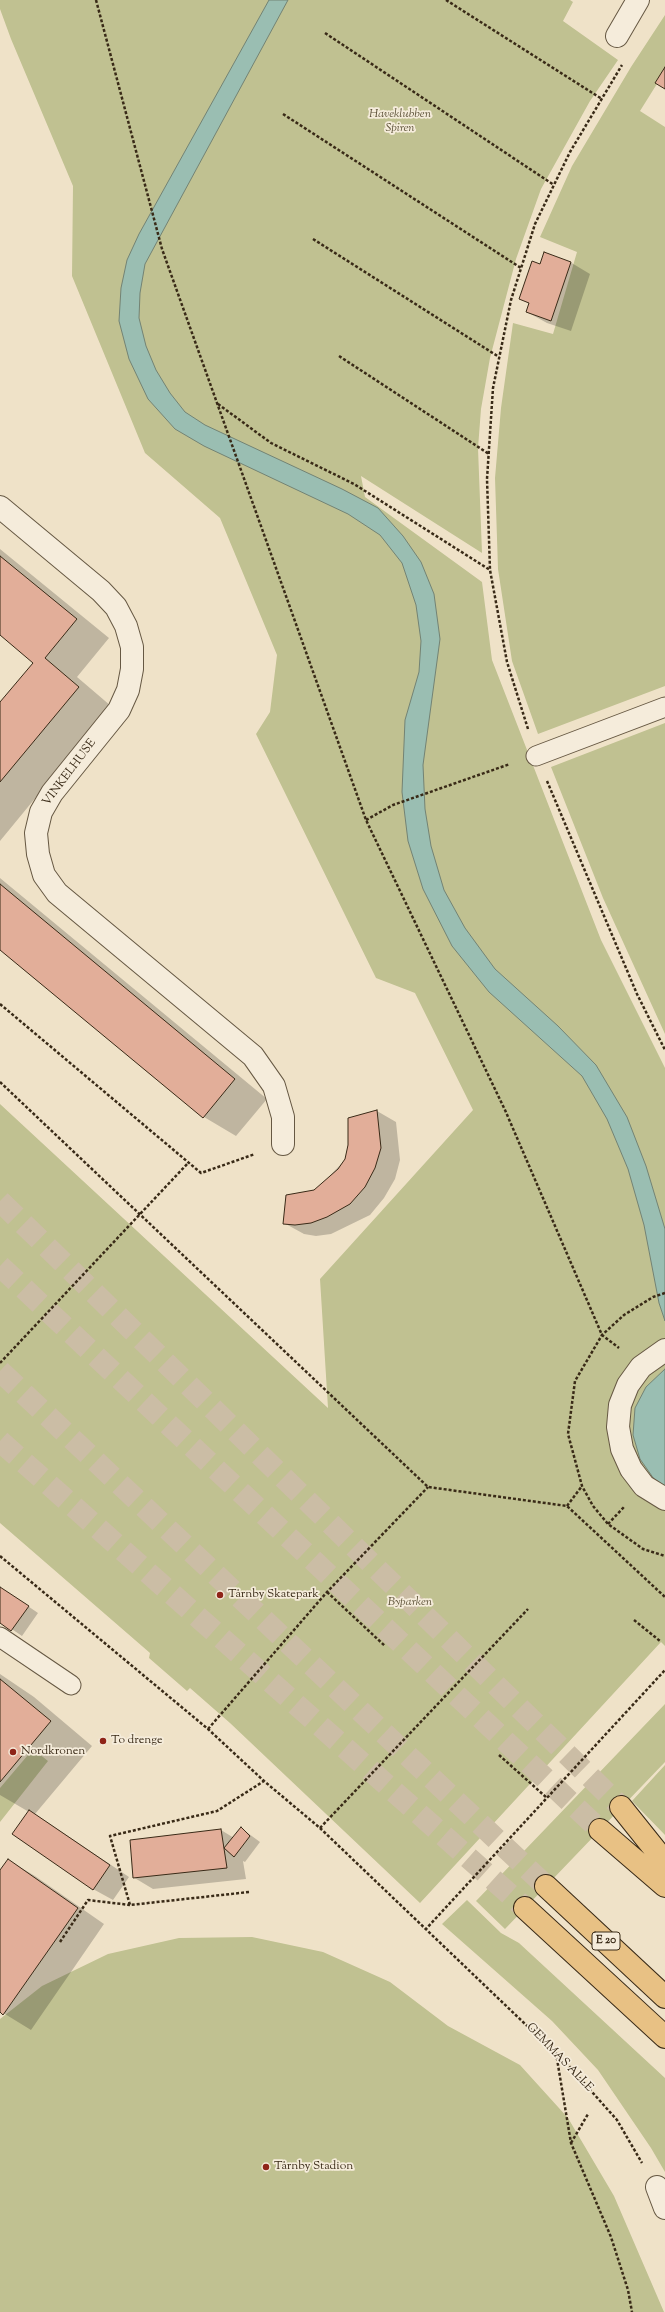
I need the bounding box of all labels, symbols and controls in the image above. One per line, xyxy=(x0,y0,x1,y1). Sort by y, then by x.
park label: Haveklubben Spiren xyxy=(369,108,431,136)
street label: VINKELHUSE xyxy=(40,737,100,809)
place label: Tårnby Skatepark xyxy=(228,1588,319,1602)
marker: Tårnby Skatepark xyxy=(215,1590,225,1600)
park label: Byparken xyxy=(388,1596,432,1610)
place label: To drenge xyxy=(111,1734,163,1748)
marker: To drenge xyxy=(98,1736,108,1746)
place label: Nordkronen xyxy=(21,1745,85,1759)
marker: Nordkronen xyxy=(8,1747,18,1757)
road number: E 20 xyxy=(592,1932,620,1950)
street label: GEMMAS ALLE xyxy=(523,2021,595,2095)
place label: Tårnby Stadion xyxy=(274,2160,353,2174)
marker: Tårnby Stadion xyxy=(261,2162,271,2172)

